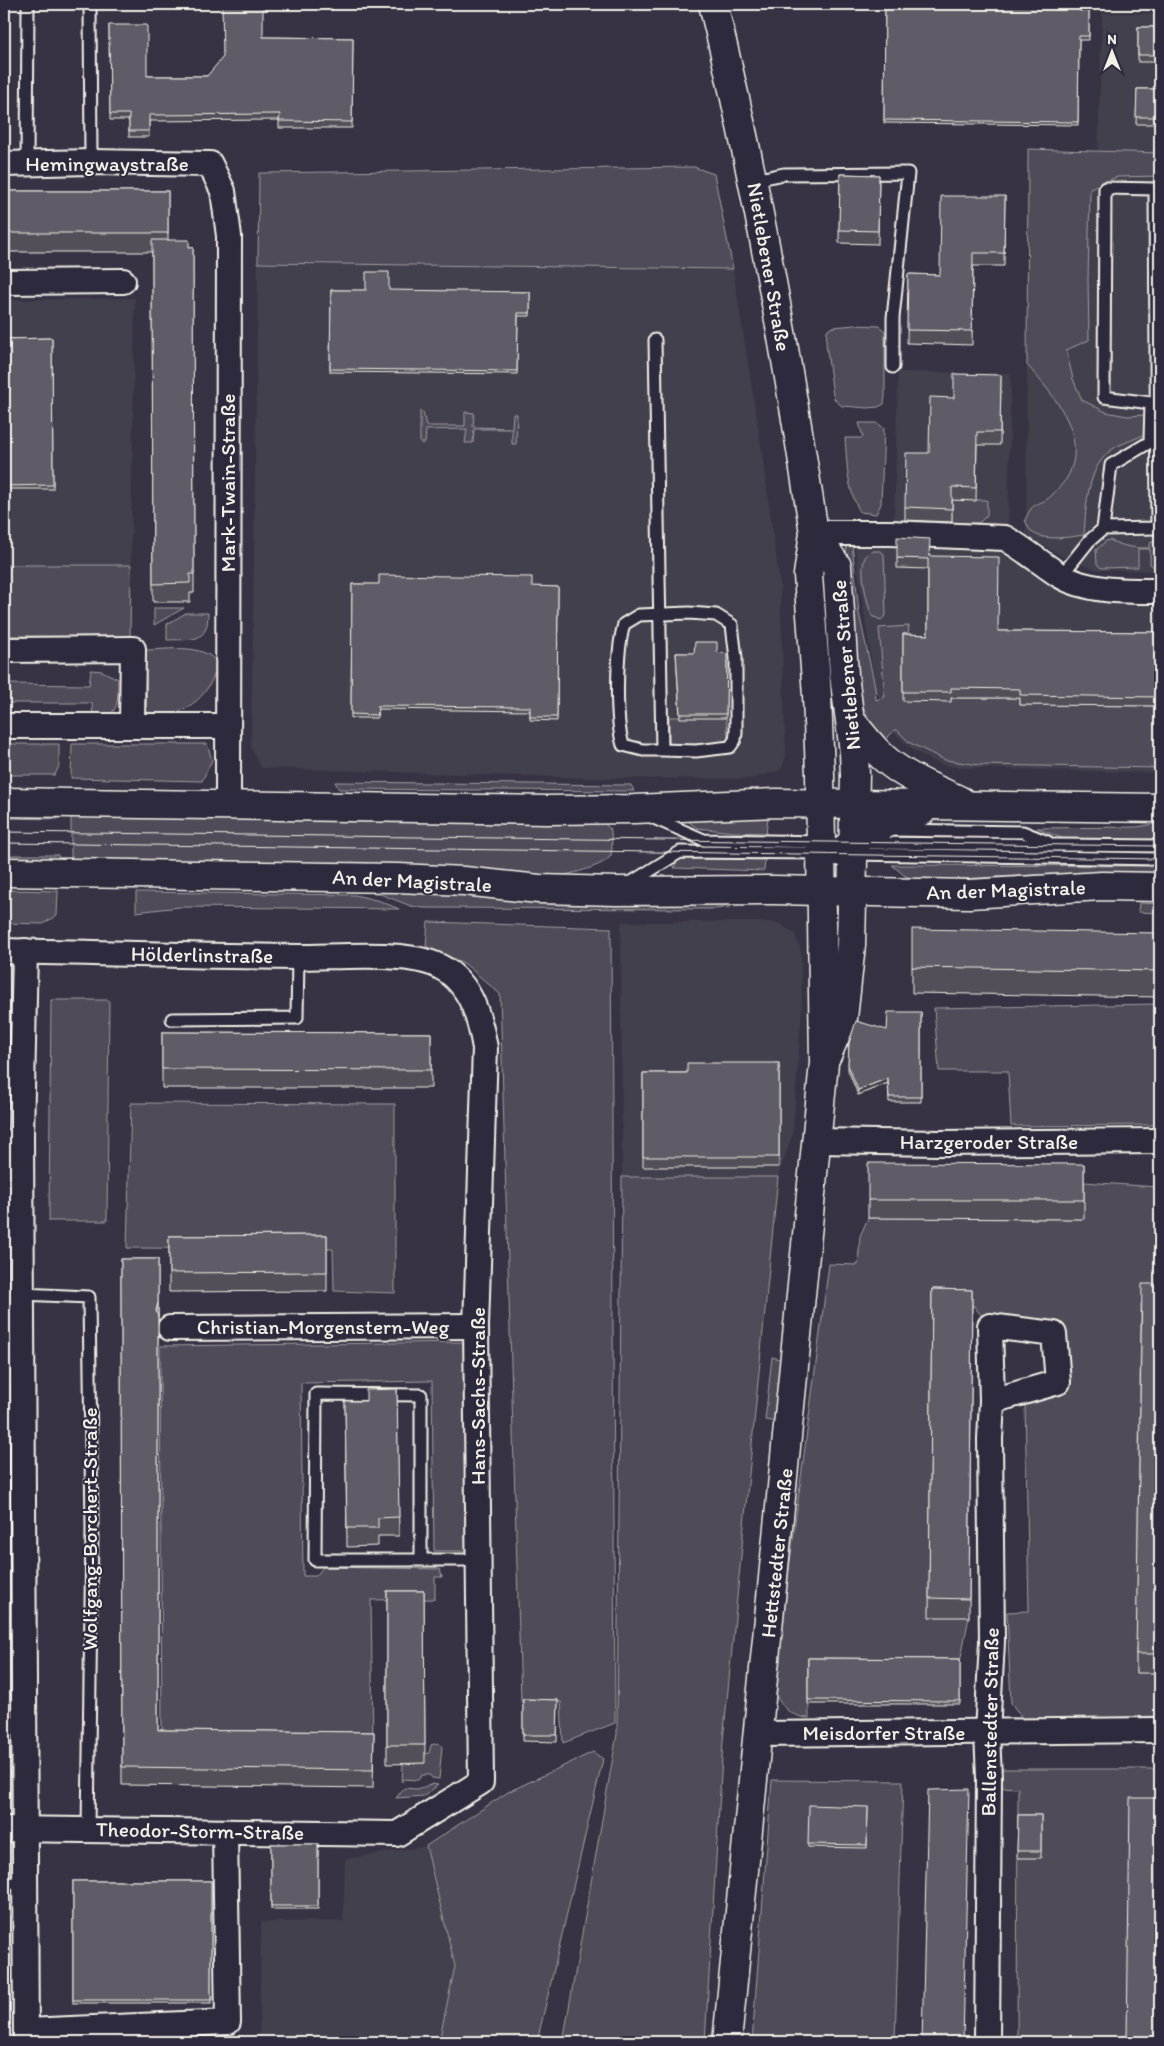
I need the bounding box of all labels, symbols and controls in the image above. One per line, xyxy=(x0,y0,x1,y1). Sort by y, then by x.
north arrow xyxy=(1086,28,1136,78)
text: N xyxy=(1107,31,1117,48)
street label: Hemingwaystraße xyxy=(25,151,189,176)
street label: Nietlebener Straße xyxy=(742,181,797,353)
street label: Mark-Twain-Straße xyxy=(215,394,240,572)
street label: Nietlebener Straße xyxy=(826,579,865,751)
street label: An der Magistrale xyxy=(332,864,492,897)
street label: An der Magistrale xyxy=(926,874,1086,905)
street label: Hölderlinstraße xyxy=(131,941,273,968)
street label: Harzgeroder Straße xyxy=(900,1129,1078,1154)
street label: Hans-Sachs-Straße xyxy=(465,1307,490,1485)
street label: Christian-Morgenstern-Weg xyxy=(197,1314,450,1339)
street label: Wolfgang-Borchert-Straße xyxy=(77,1407,102,1651)
street label: Hettstedter Straße xyxy=(755,1467,798,1639)
street label: Ballenstedter Straße xyxy=(975,1627,1004,1817)
street label: Meisdorfer Straße xyxy=(803,1720,965,1745)
street label: Theodor-Storm-Straße xyxy=(96,1816,304,1845)

